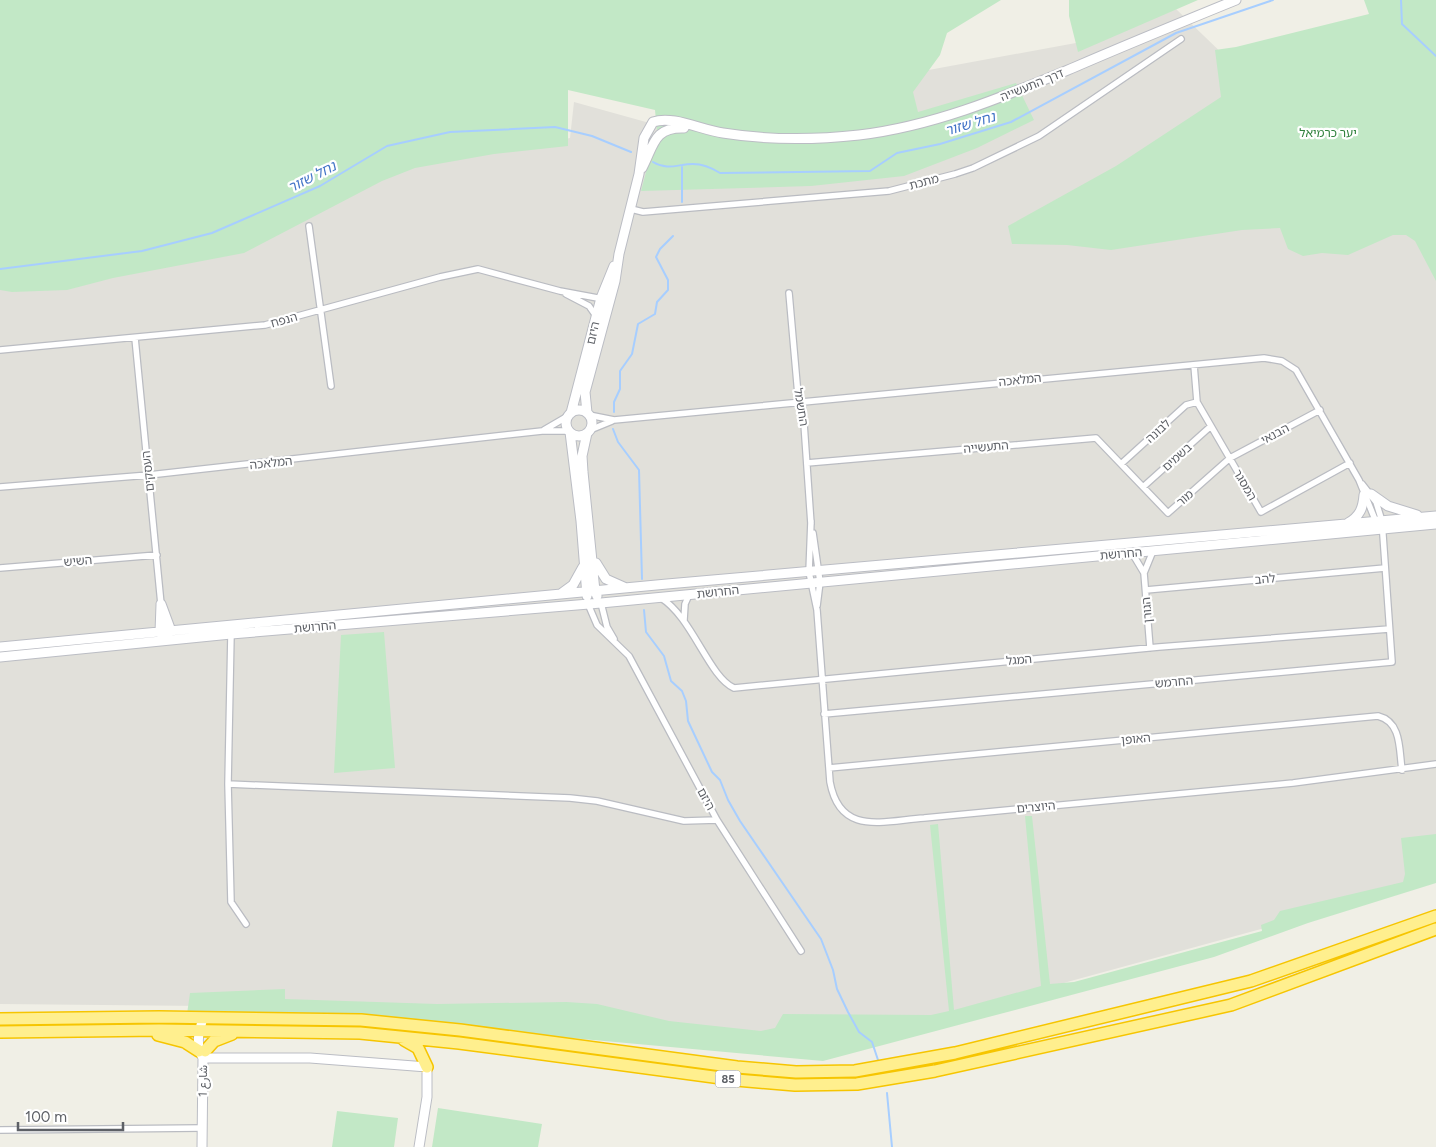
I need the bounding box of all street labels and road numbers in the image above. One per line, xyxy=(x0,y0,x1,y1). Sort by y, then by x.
street label: דרך התעשייה xyxy=(998,66,1066,104)
street label: מתכת xyxy=(908,171,941,193)
street label: הנפח xyxy=(269,310,299,330)
street label: היזם xyxy=(584,320,602,346)
street label: המלאכה xyxy=(998,371,1042,389)
street label: החשמל xyxy=(791,387,811,427)
street label: לבונה xyxy=(1143,416,1173,446)
street label: הבנאי xyxy=(1259,421,1291,447)
street label: התעשייה xyxy=(963,438,1009,456)
street label: בשמים xyxy=(1159,440,1195,474)
street label: העסקים xyxy=(139,450,157,492)
street label: המלאכה xyxy=(249,454,293,472)
street label: המסגר xyxy=(1231,467,1259,503)
street label: מור xyxy=(1174,487,1196,509)
street label: החרושת xyxy=(1099,545,1143,563)
street label: השיש xyxy=(63,553,93,569)
street label: להב xyxy=(1254,571,1276,587)
street label: החרושת xyxy=(696,583,740,601)
street label: הגורן xyxy=(1139,597,1155,623)
street label: החרושת xyxy=(293,618,337,636)
street label: המגל xyxy=(1005,652,1033,668)
street label: החרמש xyxy=(1154,673,1194,691)
street label: האופן xyxy=(1121,731,1151,747)
street label: היזם xyxy=(694,785,718,813)
street label: היוצרים xyxy=(1016,798,1056,816)
street label: شارع 1 xyxy=(196,1065,212,1097)
road number: 85 xyxy=(716,1070,740,1088)

